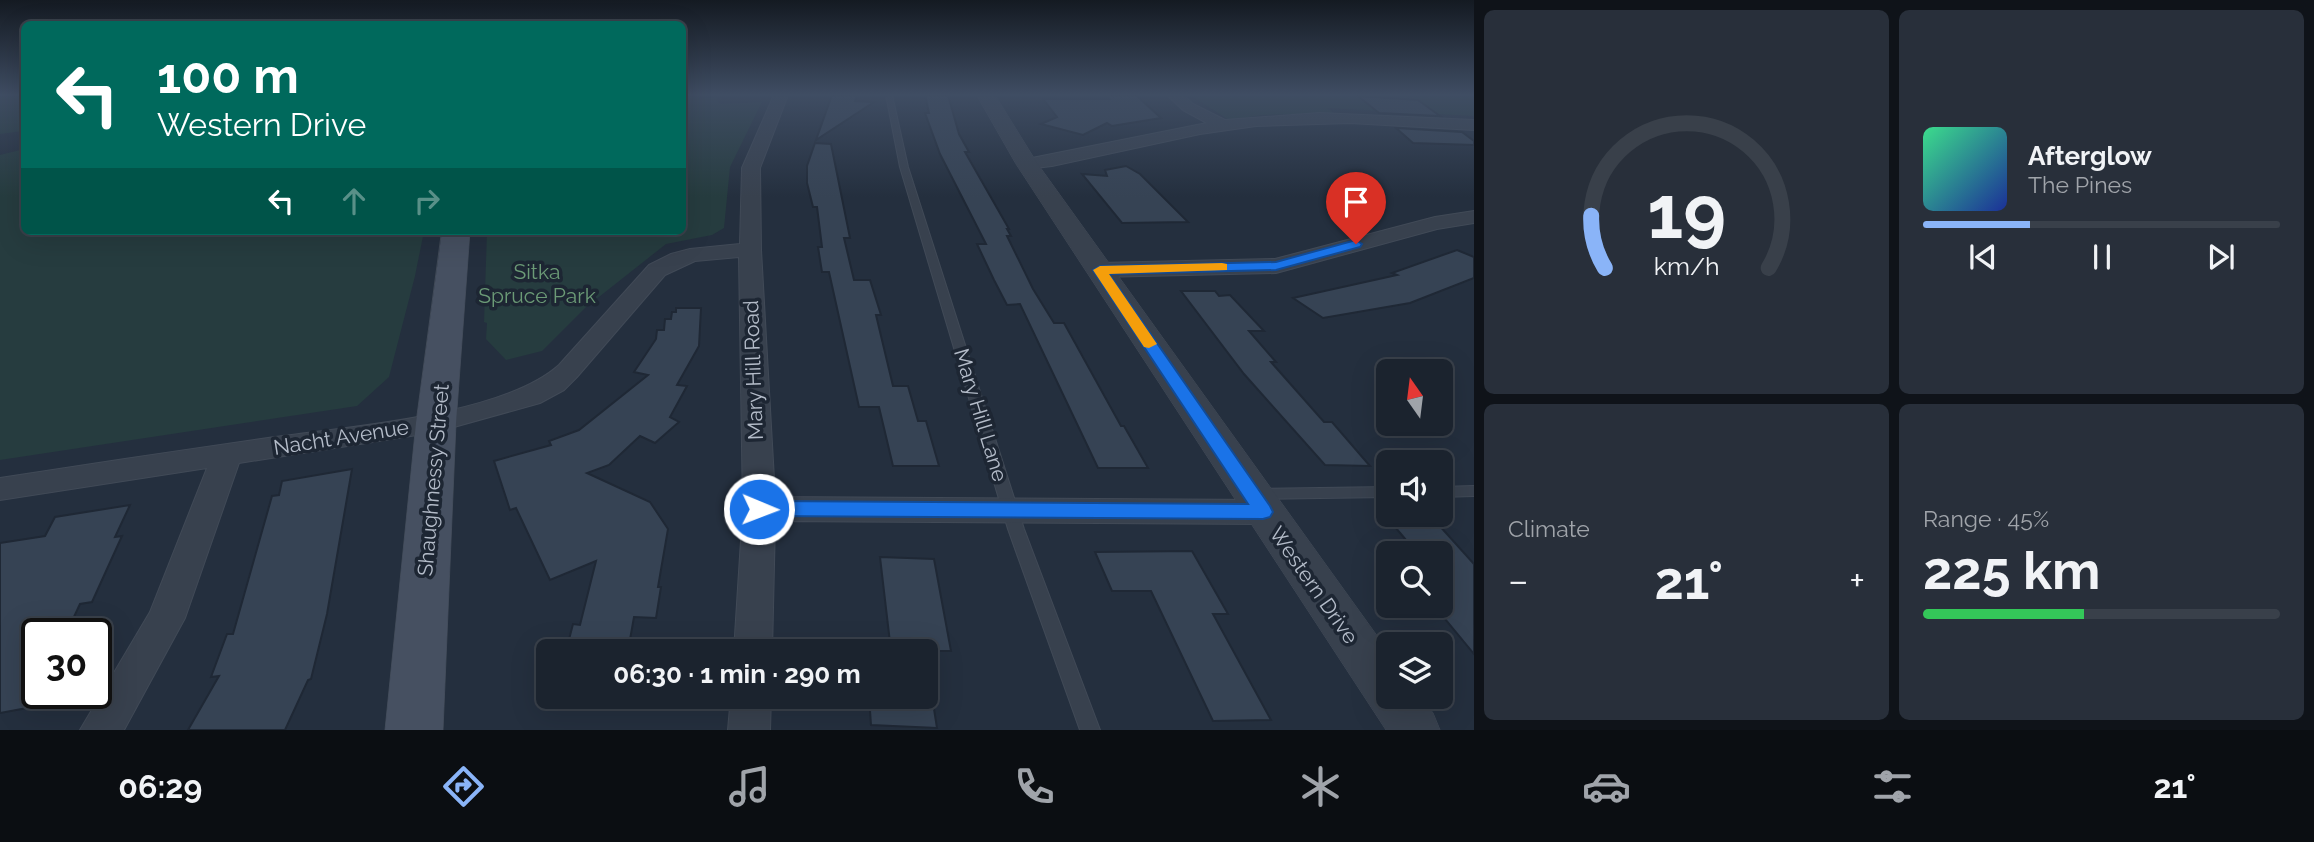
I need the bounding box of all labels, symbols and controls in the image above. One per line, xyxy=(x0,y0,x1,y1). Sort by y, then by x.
text: 100 m xyxy=(157,47,299,104)
icon: left xyxy=(42,49,133,140)
text: Western Drive xyxy=(157,106,366,143)
text: Afterglow xyxy=(2028,141,2152,171)
text: 19 xyxy=(1647,170,1726,255)
text: The Pines xyxy=(2028,171,2132,198)
pin xyxy=(1326,172,1386,244)
icon: left xyxy=(262,182,300,220)
icon: ahead xyxy=(335,182,373,220)
icon: right xyxy=(408,182,446,220)
icon: arrive xyxy=(1337,183,1375,221)
icon: previous xyxy=(1964,238,2002,276)
icon: pause xyxy=(2083,238,2121,276)
icon: next xyxy=(2202,238,2240,276)
text: km/h xyxy=(1654,251,1719,281)
park label: Sitka Spruce Park xyxy=(478,259,596,308)
street label: Mary Hill Road xyxy=(738,300,768,440)
street label: Mary Hill Lane xyxy=(949,345,1013,485)
north arrow xyxy=(1376,359,1452,436)
map controls xyxy=(1376,359,1453,709)
street label: Shaughnessy Street xyxy=(412,383,454,577)
street label: Nacht Avenue xyxy=(272,414,410,460)
button: sound xyxy=(1376,450,1453,527)
position arrow xyxy=(722,472,796,546)
text: Range · 45% xyxy=(1923,505,2049,532)
text: Climate xyxy=(1508,515,1590,542)
street label: Western Drive xyxy=(1264,522,1364,648)
text: 225 km xyxy=(1923,540,2100,601)
button: search xyxy=(1376,541,1453,618)
text: 21° xyxy=(1655,550,1723,611)
text: − xyxy=(1508,558,1528,603)
text: + xyxy=(1849,558,1865,603)
speed limit sign: 30 xyxy=(21,618,112,709)
button: layers xyxy=(1376,632,1453,709)
text: 06:30 · 1 min · 290 m xyxy=(613,659,861,689)
icon: directions xyxy=(439,762,488,811)
icon: music xyxy=(725,762,774,811)
icon: phone xyxy=(1010,762,1059,811)
icon: climate xyxy=(1296,762,1345,811)
icon: car xyxy=(1582,762,1631,811)
icon: filters xyxy=(1868,762,1917,811)
text: 06:29 xyxy=(118,768,202,805)
text: 21° xyxy=(2153,768,2196,805)

